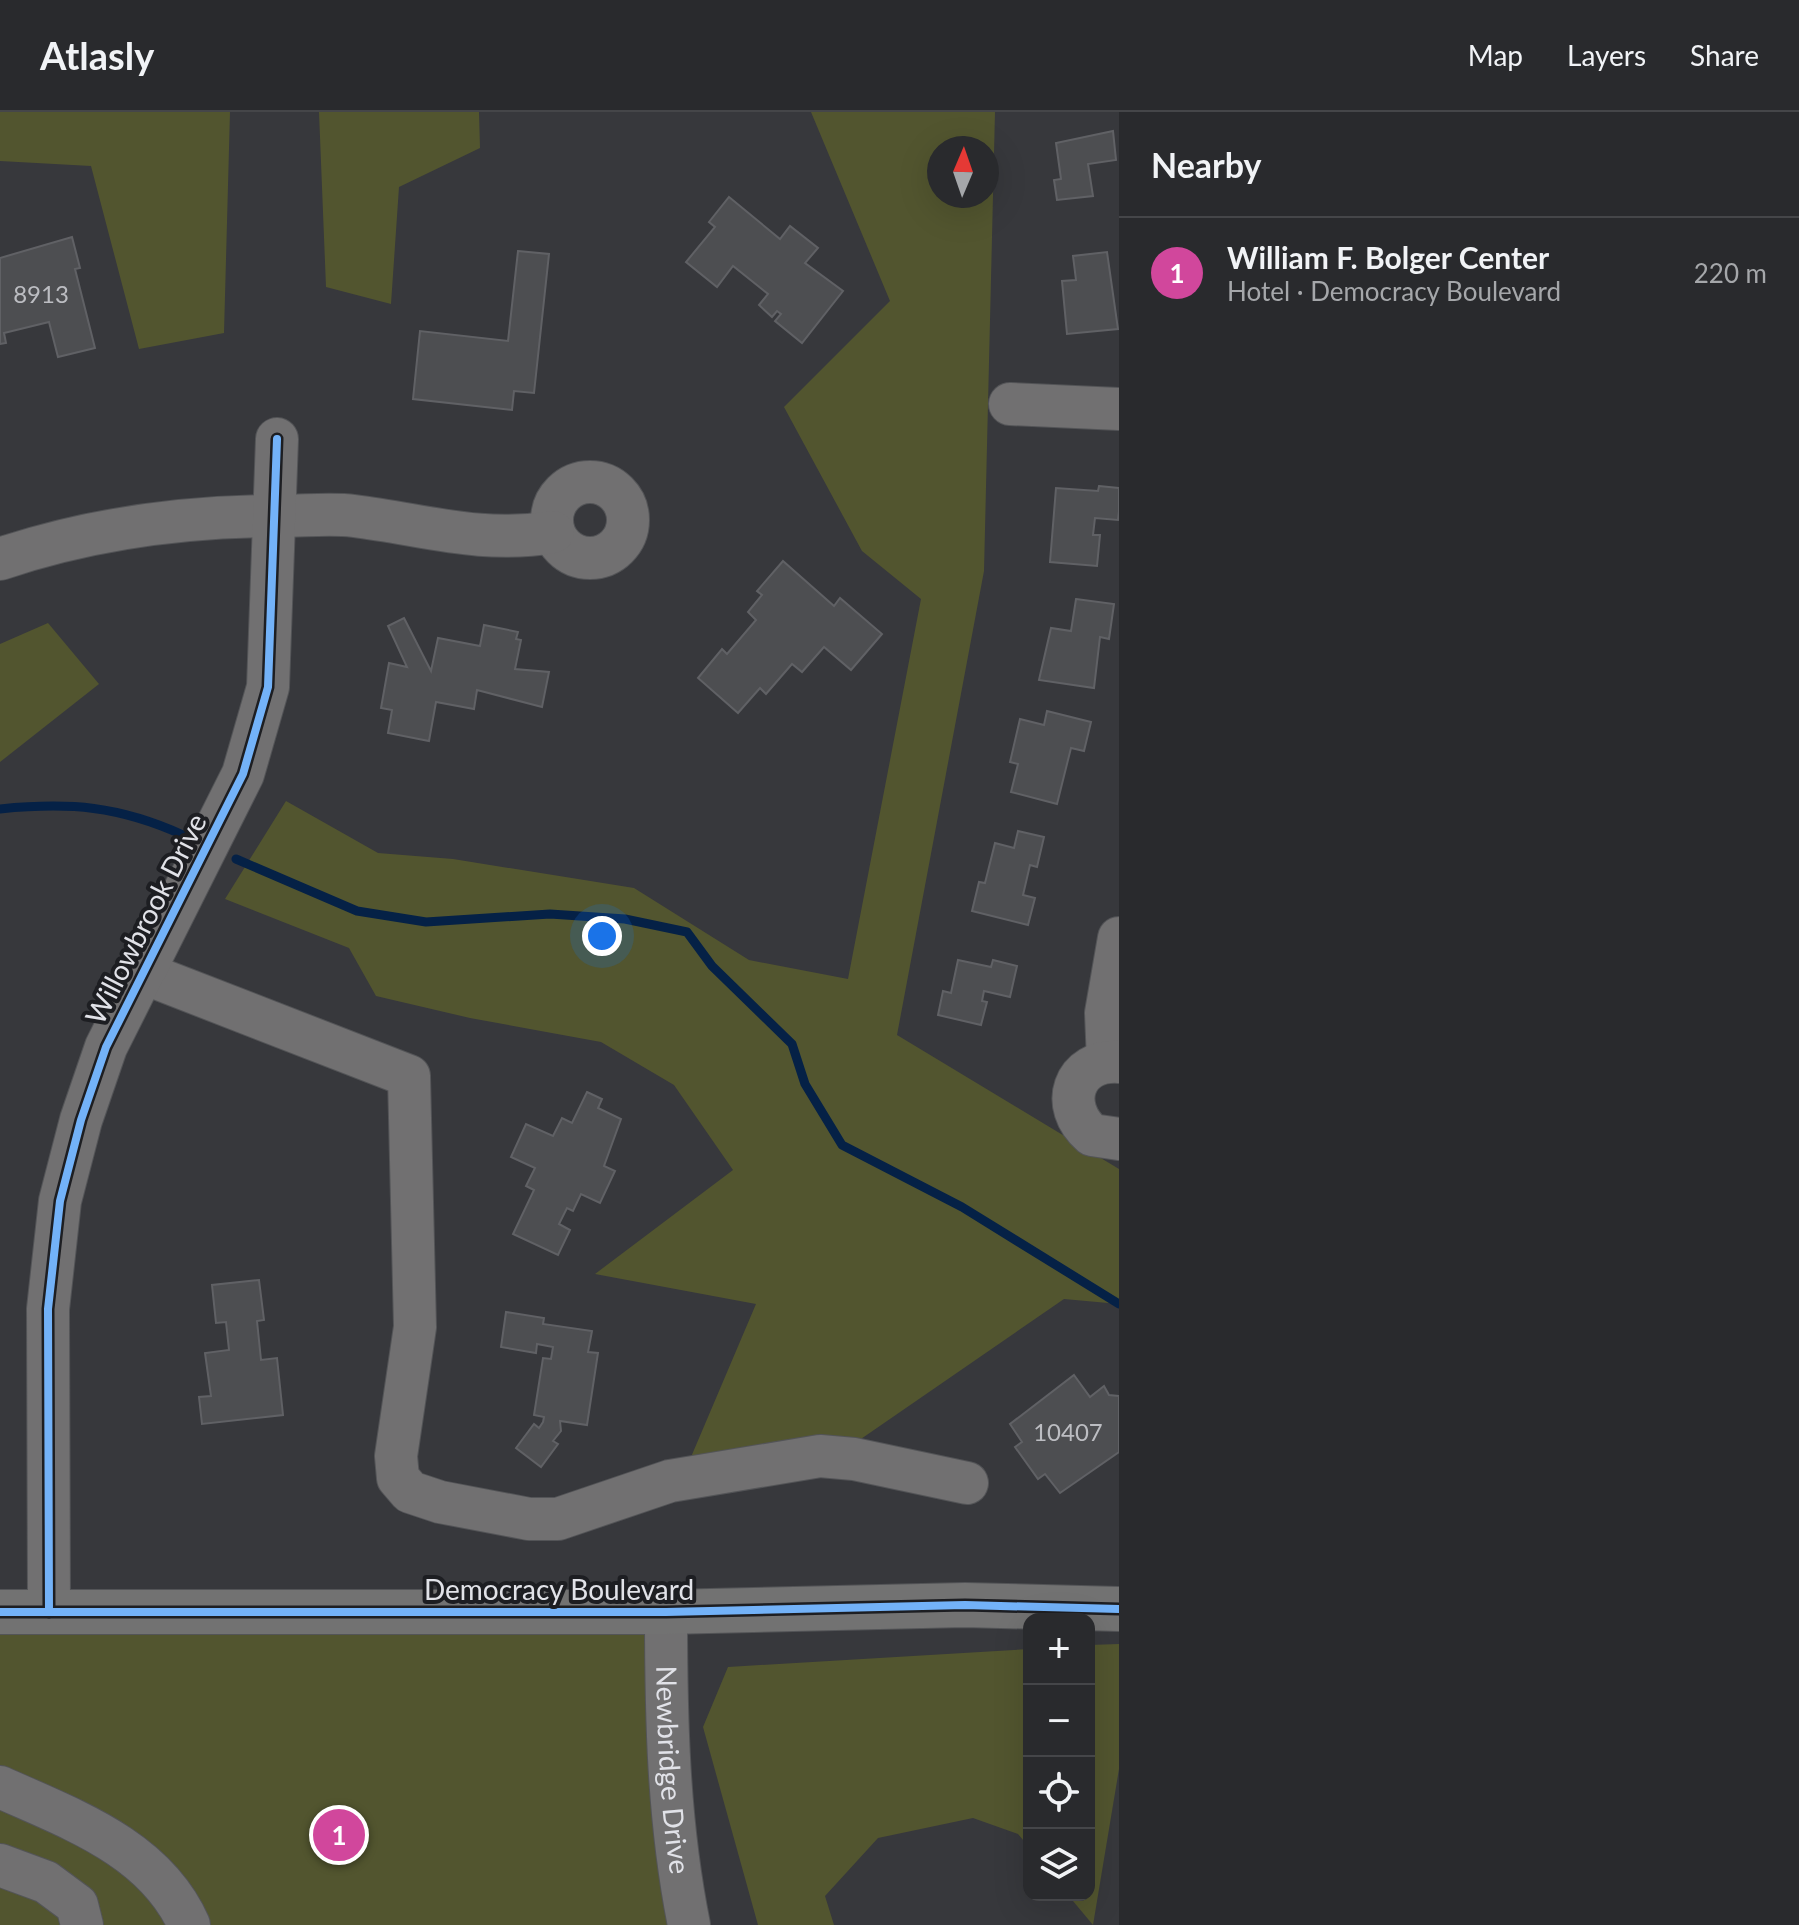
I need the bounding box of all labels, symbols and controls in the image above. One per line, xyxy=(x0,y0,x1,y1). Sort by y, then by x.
text: Atlasly xyxy=(40,32,154,78)
text: Map xyxy=(1468,38,1523,72)
text: Layers xyxy=(1567,38,1646,72)
text: Share xyxy=(1690,38,1759,72)
north arrow xyxy=(927,136,999,208)
text: Nearby xyxy=(1151,144,1262,185)
text: William F. Bolger Center xyxy=(1227,239,1549,275)
text: 1 xyxy=(1169,257,1185,289)
text: 220 m xyxy=(1694,257,1767,289)
text: Hotel · Democracy Boulevard xyxy=(1227,275,1561,307)
house number: 8913 xyxy=(13,279,69,308)
street label: Willowbrook Drive xyxy=(77,808,213,1029)
your location xyxy=(582,916,622,956)
house number: 10407 xyxy=(1033,1417,1103,1446)
street label: Democracy Boulevard xyxy=(424,1572,694,1606)
map controls xyxy=(1023,1613,1095,1901)
button: + xyxy=(1023,1613,1095,1685)
street label: Newbridge Drive xyxy=(650,1665,698,1876)
button: − xyxy=(1023,1685,1095,1757)
button: locate xyxy=(1023,1757,1095,1829)
pin: 1 xyxy=(313,1805,365,1865)
button: layers xyxy=(1023,1829,1095,1901)

